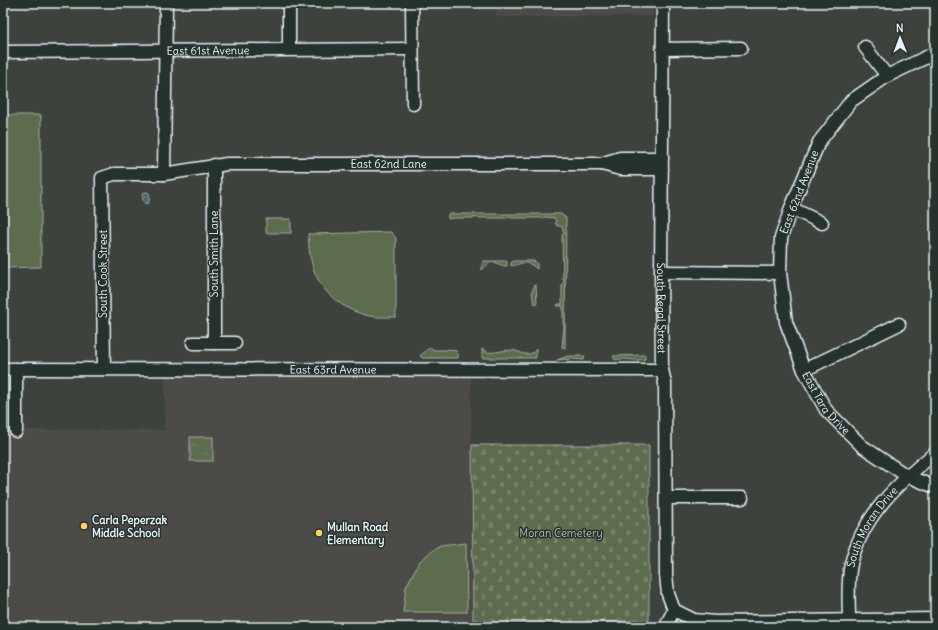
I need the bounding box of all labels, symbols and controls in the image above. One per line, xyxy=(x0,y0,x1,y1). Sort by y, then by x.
north arrow xyxy=(880,18,920,58)
text: N xyxy=(896,21,904,35)
street label: East 61st Avenue xyxy=(166,43,250,58)
street label: East 62nd Avenue xyxy=(777,148,821,236)
street label: East 62nd Lane xyxy=(350,157,427,171)
street label: South Smith Lane xyxy=(207,211,221,297)
street label: South Cook Street xyxy=(96,229,110,318)
street label: South Regal Street xyxy=(654,262,669,354)
street label: East 63rd Avenue xyxy=(290,362,377,377)
street label: East Tara Drive xyxy=(799,369,853,437)
street label: South Moran Drive xyxy=(843,483,901,569)
place label: Carla Peperzak Middle School xyxy=(92,513,168,540)
place label: Mullan Road Elementary xyxy=(327,520,389,548)
marker: Carla Peperzak Middle School xyxy=(79,521,89,531)
park label: Moran Cemetery xyxy=(519,526,603,540)
marker: Mullan Road Elementary xyxy=(314,528,324,538)

